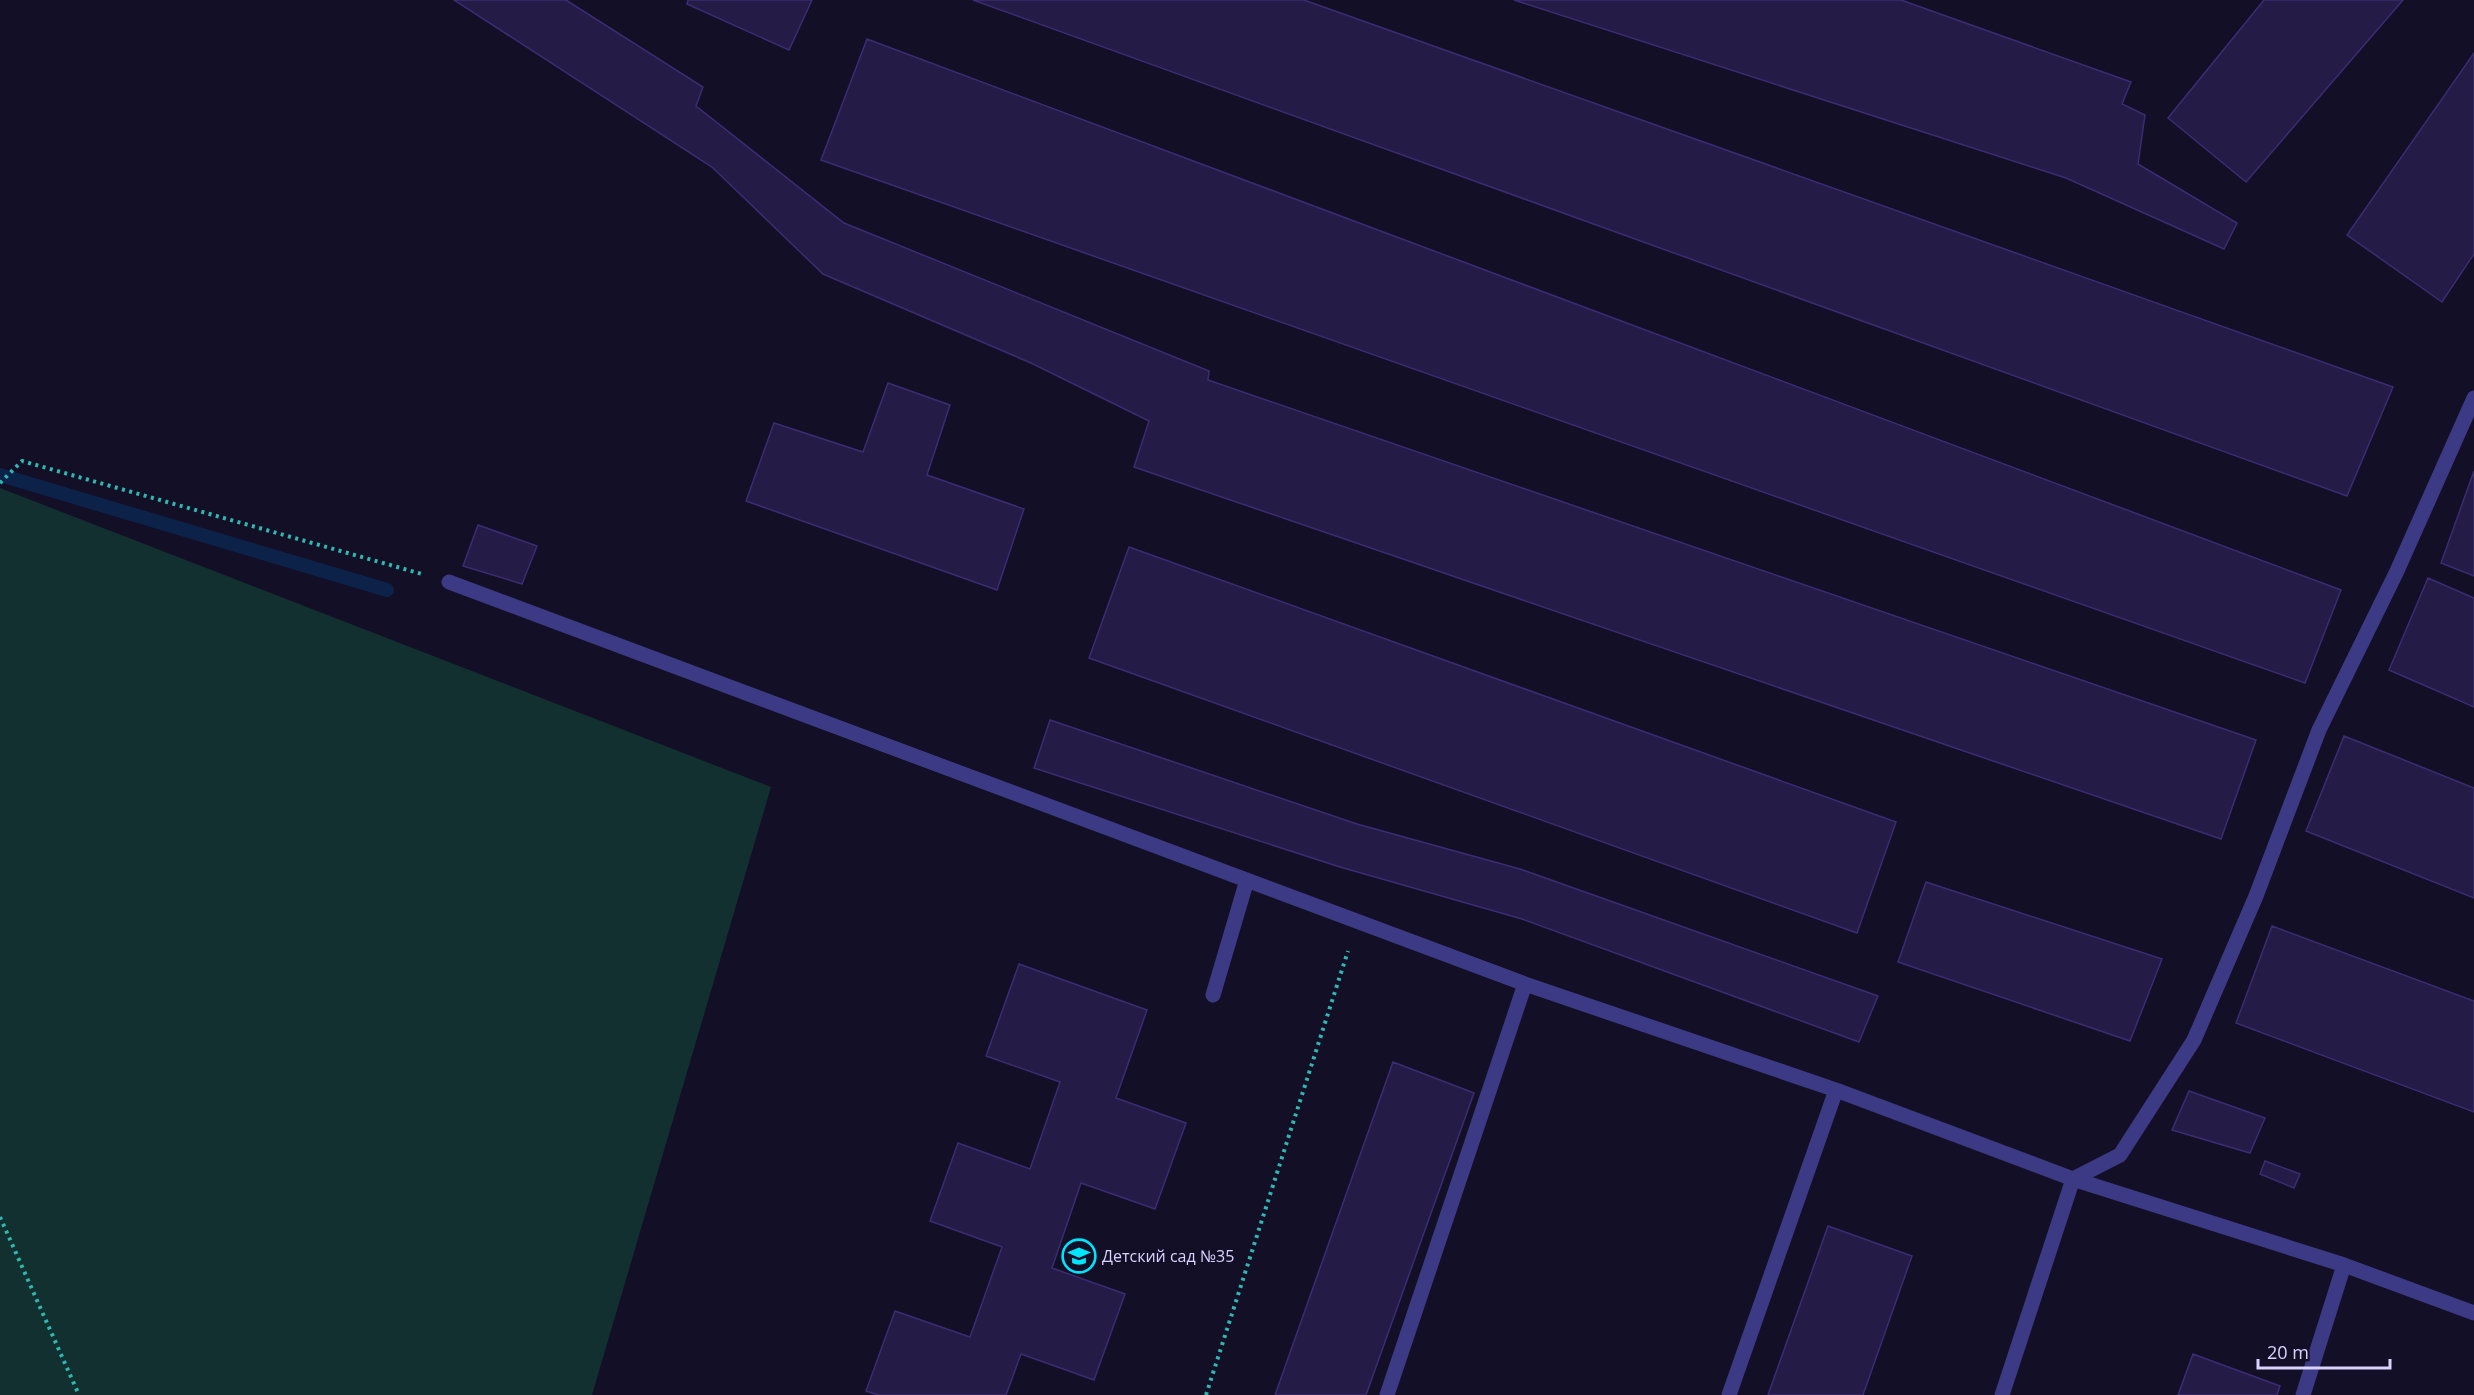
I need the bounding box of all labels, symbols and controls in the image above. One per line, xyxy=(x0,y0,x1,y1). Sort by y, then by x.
school or university icon: Детский сад №35 xyxy=(1061,1238,1097,1274)
place label: Детский сад №35 xyxy=(1102,1245,1234,1267)
scale bar xyxy=(2258,1332,2390,1370)
text: 20 m xyxy=(2267,1340,2309,1364)

